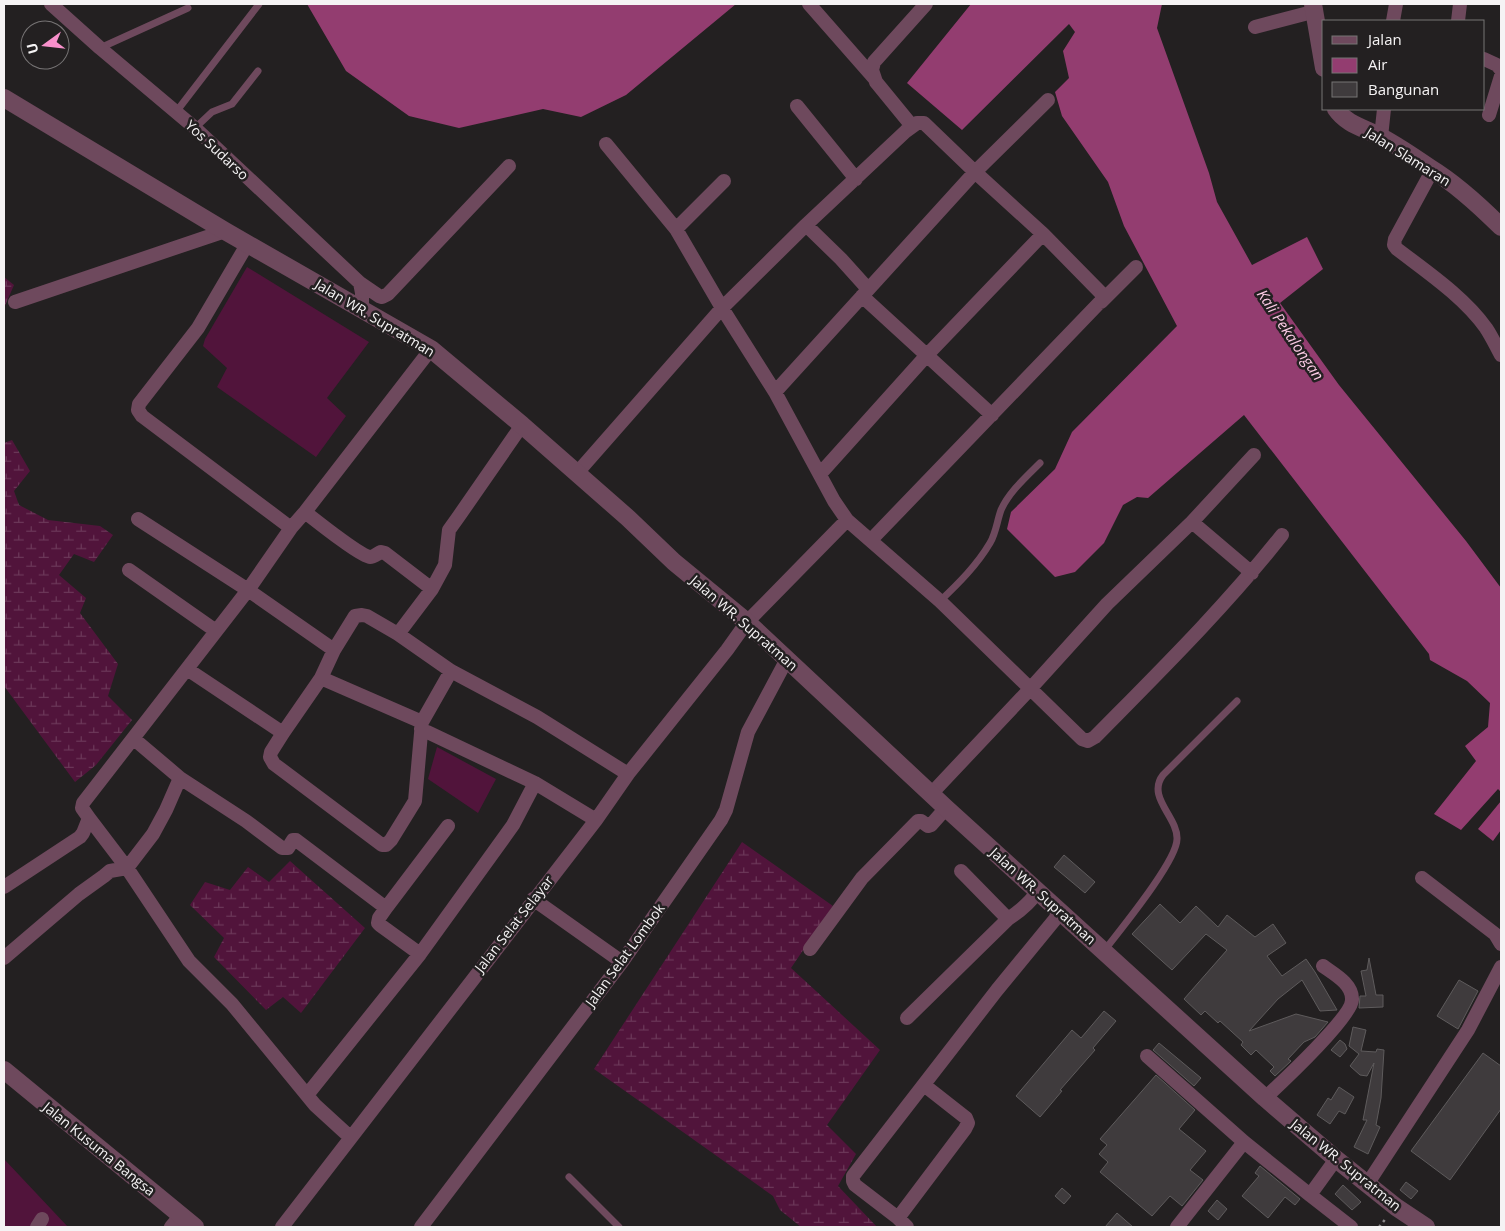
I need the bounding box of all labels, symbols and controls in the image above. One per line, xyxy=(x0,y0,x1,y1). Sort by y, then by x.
north arrow xyxy=(20,20,70,70)
legend xyxy=(1322,20,1485,110)
text: Jalan xyxy=(1366,29,1402,49)
text: U xyxy=(21,41,43,56)
text: Air xyxy=(1368,54,1387,74)
text: Bangunan xyxy=(1368,79,1439,99)
street label: Yos Sudarso xyxy=(182,115,253,184)
street label: Jalan Slamaran xyxy=(1360,122,1454,190)
street label: Jalan WR. Supratman xyxy=(310,273,439,361)
water label: Kali Pekalongan xyxy=(1253,285,1329,384)
street label: Jalan WR. Supratman xyxy=(685,569,802,675)
street label: Jalan WR. Supratman xyxy=(985,842,1100,948)
street label: Jalan Selat Selayar xyxy=(469,871,558,978)
street label: Jalan Selat Lombok xyxy=(579,899,669,1012)
street label: Jalan Kusuma Bangsa xyxy=(38,1096,159,1200)
street label: Jalan WR. Supratman xyxy=(1286,1113,1405,1215)

